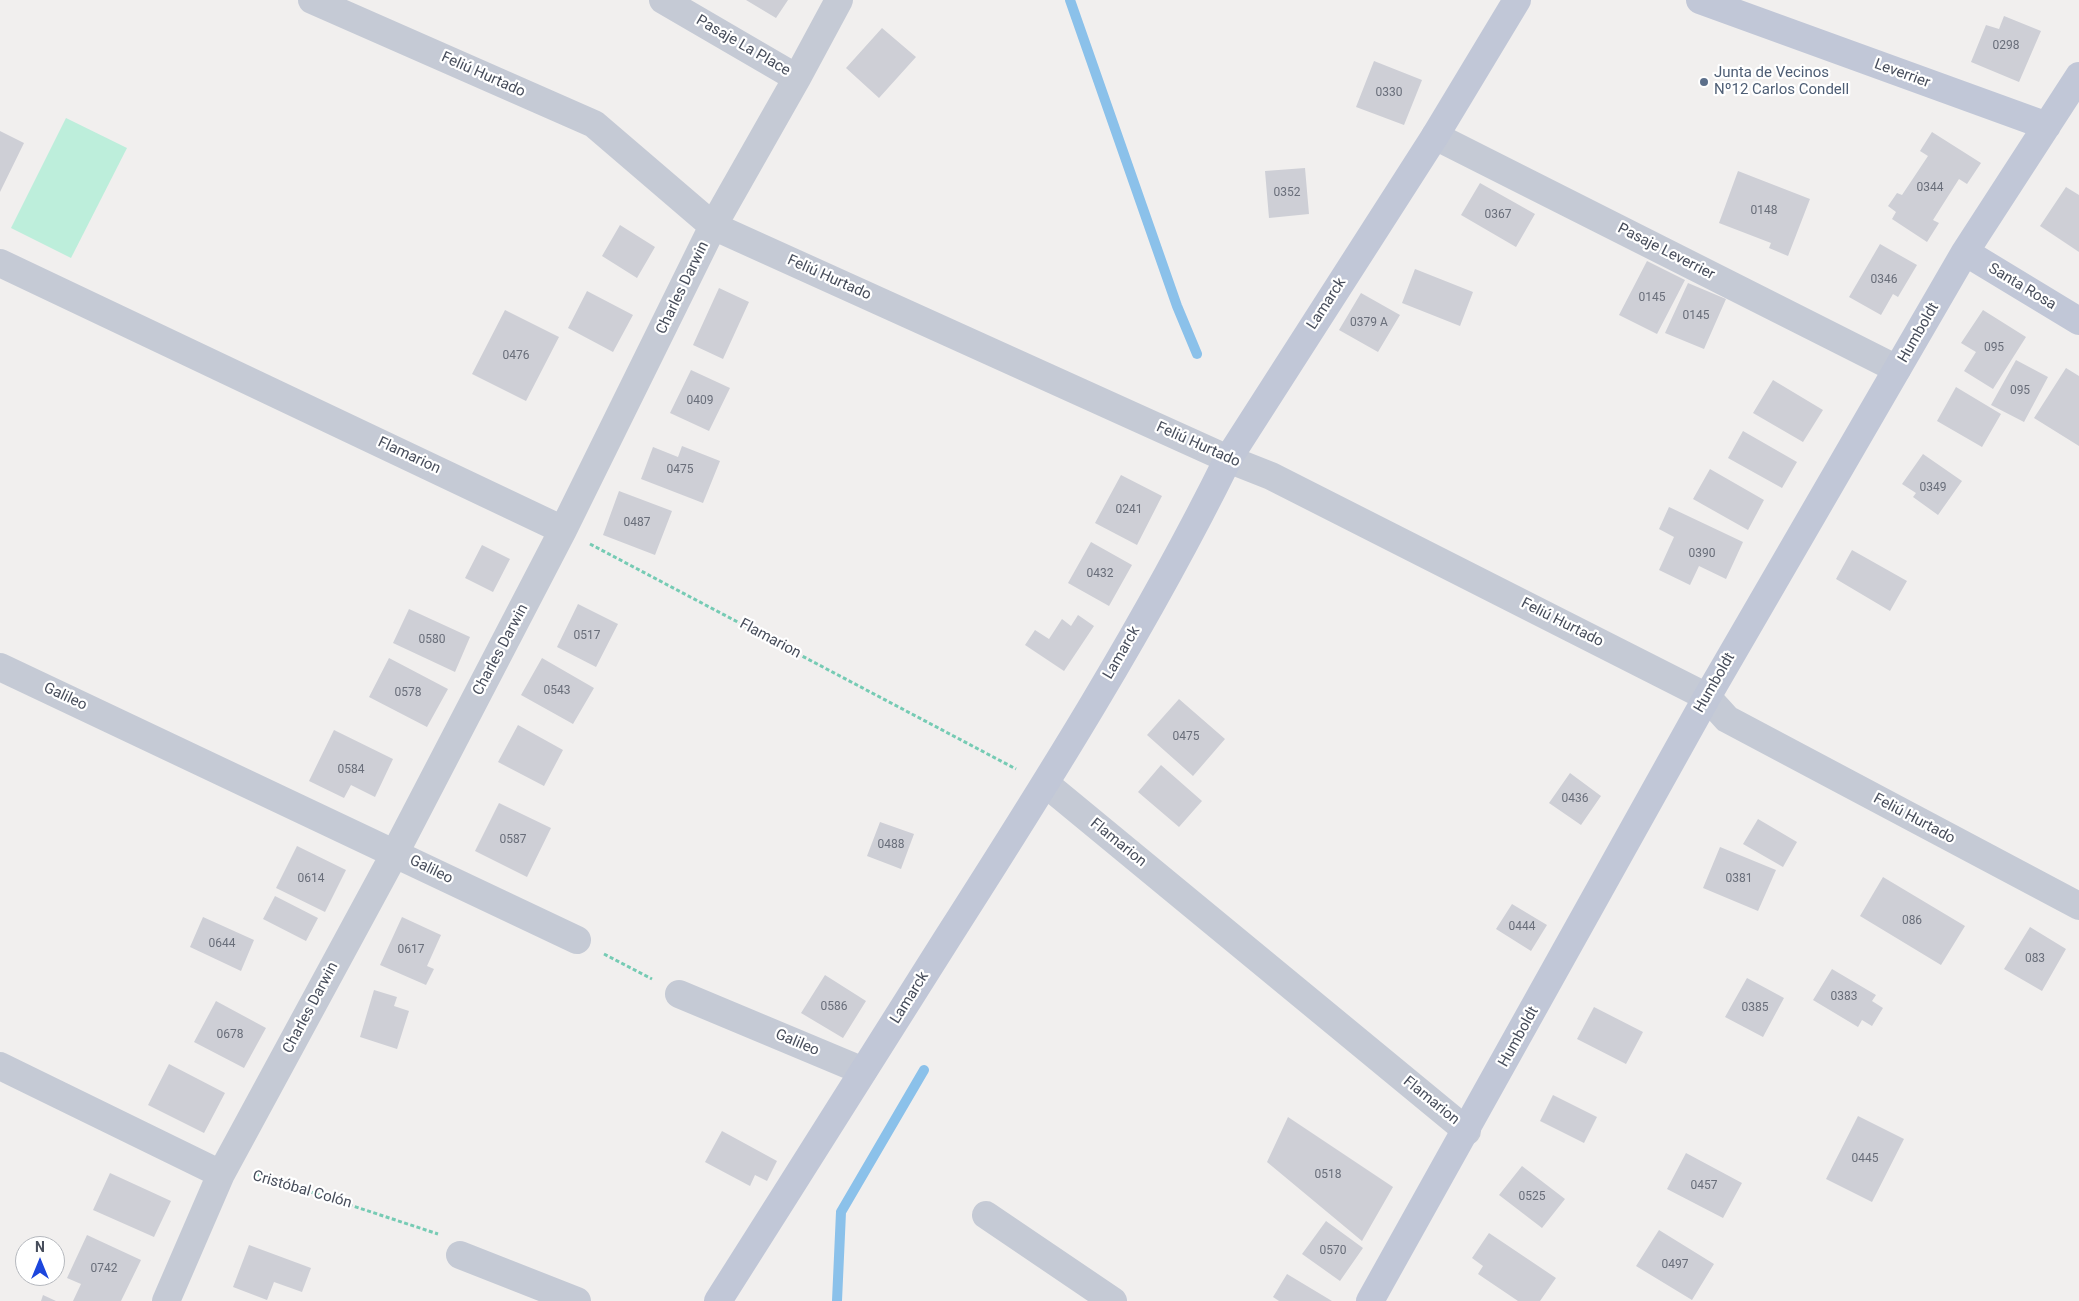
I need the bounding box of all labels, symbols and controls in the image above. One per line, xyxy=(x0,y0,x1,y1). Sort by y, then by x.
street label: Pasaje La Place xyxy=(693,12,793,80)
house number: 0298 xyxy=(1993,39,2019,53)
street label: Feliú Hurtado xyxy=(438,49,528,101)
street label: Leverrier xyxy=(1872,56,1932,92)
place label: Junta de Vecinos Nº12 Carlos Condell xyxy=(1714,64,1849,99)
marker: Junta de Vecinos Nº12 Carlos Condell xyxy=(1698,76,1710,88)
house number: 0330 xyxy=(1376,86,1402,100)
house number: 0344 xyxy=(1917,181,1943,195)
house number: 0352 xyxy=(1274,186,1300,200)
house number: 0148 xyxy=(1751,204,1777,218)
house number: 0367 xyxy=(1485,208,1511,222)
street label: Pasaje Leverrier xyxy=(1614,220,1718,284)
street label: Charles Darwin xyxy=(653,239,713,337)
street label: Feliú Hurtado xyxy=(784,252,874,304)
street label: Santa Rosa xyxy=(1985,260,2059,314)
house number: 0346 xyxy=(1871,273,1897,287)
street label: Lamarck xyxy=(1304,275,1350,333)
house number: 0145 xyxy=(1639,291,1665,305)
street label: Humboldt xyxy=(1895,300,1943,366)
house number: 0145 xyxy=(1683,309,1709,323)
house number: 0379 A xyxy=(1350,316,1388,330)
house number: 095 xyxy=(1984,341,2004,355)
house number: 0476 xyxy=(503,349,529,363)
house number: 095 xyxy=(2010,384,2030,398)
house number: 0409 xyxy=(687,394,713,408)
street label: Feliú Hurtado xyxy=(1153,419,1243,471)
street label: Flamarion xyxy=(375,434,443,478)
house number: 0475 xyxy=(667,463,693,477)
house number: 0349 xyxy=(1920,481,1946,495)
house number: 0241 xyxy=(1116,503,1142,517)
house number: 0487 xyxy=(624,516,650,530)
house number: 0390 xyxy=(1689,547,1715,561)
house number: 0432 xyxy=(1087,567,1113,581)
street label: Feliú Hurtado xyxy=(1518,595,1606,651)
street label: Charles Darwin xyxy=(469,601,533,699)
street label: Flamarion xyxy=(736,615,804,663)
street label: Lamarck xyxy=(1100,623,1144,683)
house number: 0517 xyxy=(574,629,600,643)
house number: 0580 xyxy=(419,633,445,647)
street label: Humboldt xyxy=(1691,650,1739,716)
street label: Galileo xyxy=(40,679,90,715)
house number: 0543 xyxy=(544,684,570,698)
house number: 0578 xyxy=(395,686,421,700)
house number: 0475 xyxy=(1173,730,1199,744)
house number: 0584 xyxy=(338,763,364,777)
street label: Feliú Hurtado xyxy=(1870,790,1958,848)
house number: 0436 xyxy=(1562,792,1588,806)
street label: Flamarion xyxy=(1086,815,1150,871)
house number: 0587 xyxy=(500,833,526,847)
house number: 0488 xyxy=(878,838,904,852)
street label: Galileo xyxy=(406,852,456,888)
house number: 0614 xyxy=(298,872,324,886)
house number: 0381 xyxy=(1726,872,1752,886)
house number: 086 xyxy=(1902,914,1922,928)
house number: 0444 xyxy=(1509,920,1535,934)
house number: 0644 xyxy=(209,937,235,951)
house number: 0617 xyxy=(398,943,424,957)
house number: 083 xyxy=(2025,952,2045,966)
street label: Charles Darwin xyxy=(279,959,343,1057)
street label: Lamarck xyxy=(887,969,933,1027)
house number: 0383 xyxy=(1831,990,1857,1004)
house number: 0586 xyxy=(821,1000,847,1014)
house number: 0385 xyxy=(1742,1001,1768,1015)
street label: Humboldt xyxy=(1495,1004,1543,1070)
street label: Galileo xyxy=(772,1026,822,1060)
house number: 0678 xyxy=(217,1028,243,1042)
street label: Flamarion xyxy=(1399,1073,1463,1129)
house number: 0445 xyxy=(1852,1152,1878,1166)
street label: Cristóbal Colón xyxy=(250,1167,354,1213)
house number: 0518 xyxy=(1315,1168,1341,1182)
house number: 0457 xyxy=(1691,1179,1717,1193)
house number: 0525 xyxy=(1519,1190,1545,1204)
north arrow xyxy=(15,1236,65,1286)
text: N xyxy=(35,1239,45,1255)
house number: 0570 xyxy=(1320,1244,1346,1258)
house number: 0497 xyxy=(1662,1258,1688,1272)
house number: 0742 xyxy=(91,1262,117,1276)

